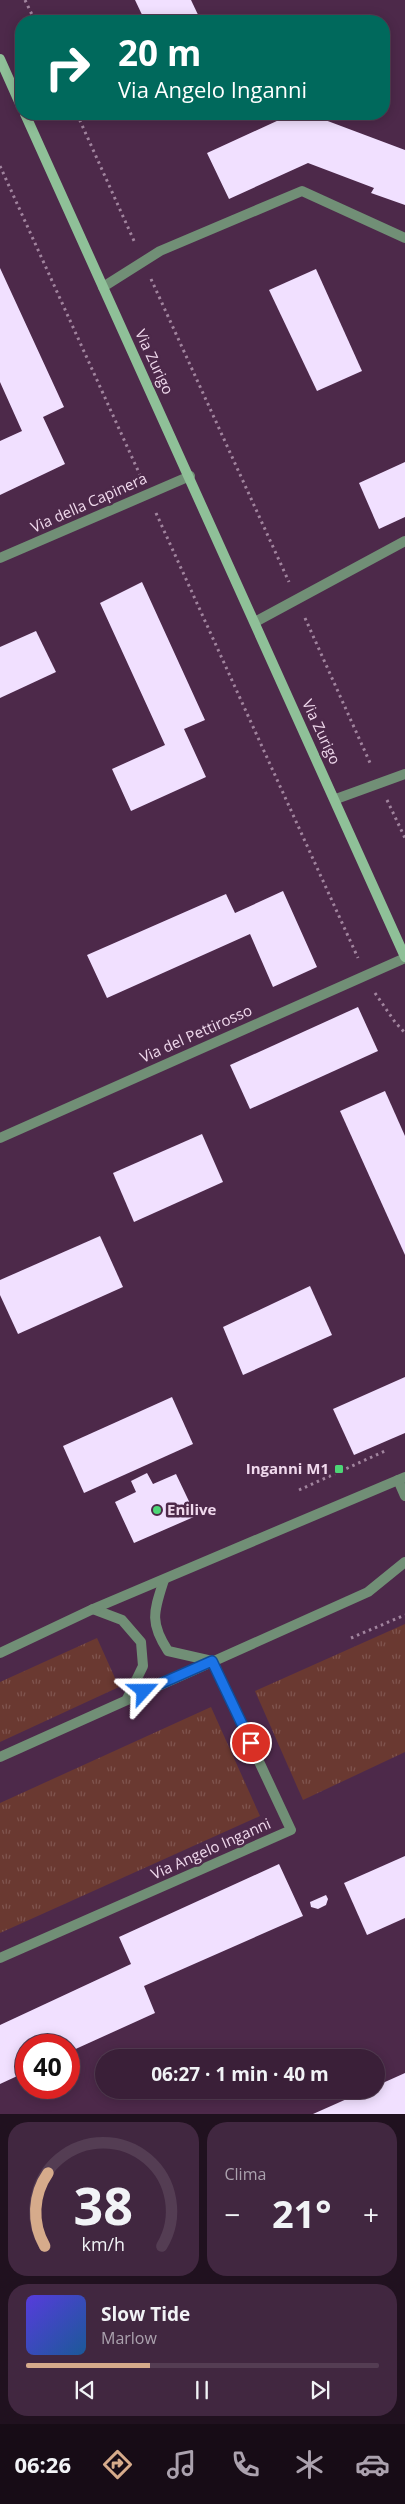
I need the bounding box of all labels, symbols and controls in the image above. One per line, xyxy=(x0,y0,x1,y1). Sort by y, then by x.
text: 20 m xyxy=(118,29,201,76)
icon: right xyxy=(35,35,100,100)
text: Via Angelo Inganni xyxy=(118,74,307,104)
street label: Via Zurigo xyxy=(131,326,179,397)
street label: Via della Capinera xyxy=(27,467,150,537)
street label: Via Zurigo xyxy=(298,696,346,767)
street label: Via del Pettirosso xyxy=(136,999,255,1067)
place label: Inganni M1 xyxy=(246,1458,329,1478)
marker: Inganni M1 xyxy=(333,1463,345,1475)
place label: Enilive xyxy=(167,1499,217,1519)
marker: Enilive xyxy=(151,1504,163,1516)
position arrow xyxy=(117,1664,169,1716)
pin xyxy=(230,1722,272,1764)
icon: arrive xyxy=(237,1729,265,1757)
street label: Via Angelo Inganni xyxy=(148,1813,274,1883)
speed limit sign: 40 xyxy=(15,2034,80,2099)
text: 06:27 · 1 min · 40 m xyxy=(151,2061,329,2087)
text: Clima xyxy=(225,2163,266,2185)
text: 38 xyxy=(74,2169,133,2240)
text: 21° xyxy=(272,2187,332,2239)
text: − xyxy=(225,2195,241,2233)
text: + xyxy=(363,2195,379,2233)
text: km/h xyxy=(82,2232,125,2256)
text: Slow Tide xyxy=(101,2301,190,2327)
text: Marlow xyxy=(101,2327,157,2349)
icon: previous xyxy=(71,2376,99,2404)
icon: pause xyxy=(188,2376,216,2404)
icon: next xyxy=(306,2376,334,2404)
icon: directions xyxy=(100,2447,135,2482)
icon: music xyxy=(164,2447,199,2482)
icon: phone xyxy=(228,2447,263,2482)
icon: climate xyxy=(292,2447,327,2482)
icon: car xyxy=(355,2447,390,2482)
text: 06:26 xyxy=(14,2449,71,2479)

